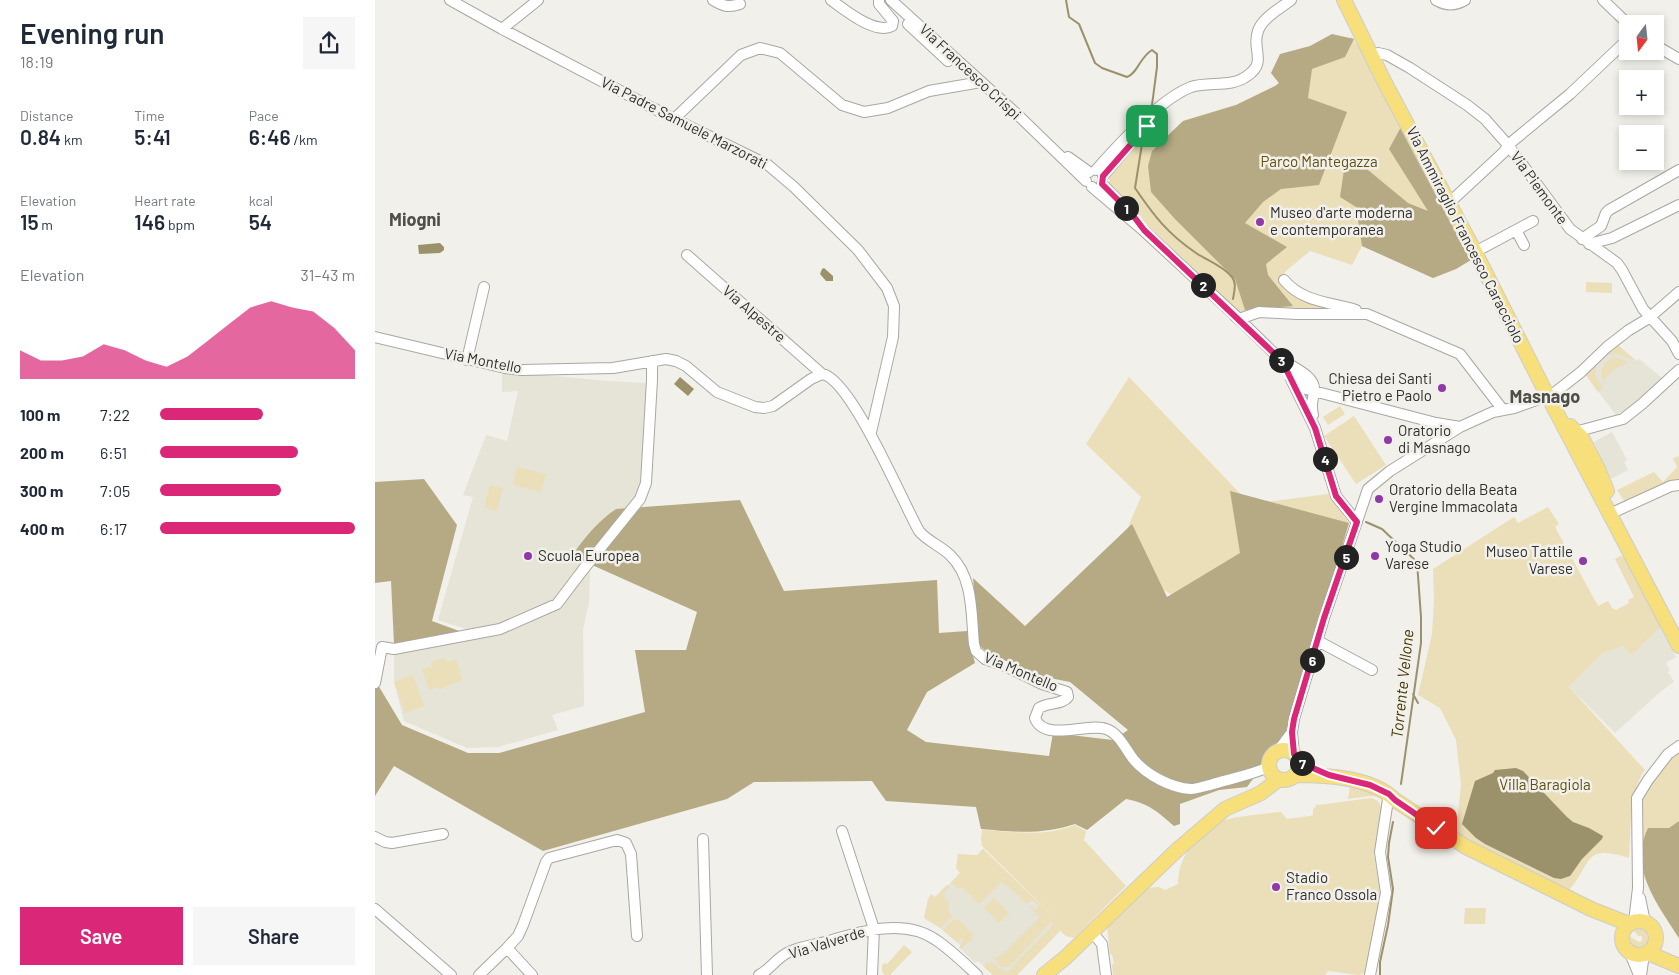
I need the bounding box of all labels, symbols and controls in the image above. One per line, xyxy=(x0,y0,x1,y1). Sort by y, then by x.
north arrow xyxy=(1619,15,1664,60)
map controls xyxy=(1619,15,1664,170)
text: Evening run xyxy=(20,16,165,50)
button: share xyxy=(303,17,355,69)
street label: Via Francesco Crispi xyxy=(916,20,1025,123)
text: 18:19 xyxy=(20,52,53,71)
button: + xyxy=(1619,70,1664,115)
street label: Via Padre Samuele Marzorati xyxy=(598,72,771,172)
pin xyxy=(1126,105,1168,147)
text: Distance xyxy=(20,107,73,124)
text: Time xyxy=(134,107,165,124)
text: Pace xyxy=(249,107,279,124)
icon: arrive xyxy=(1133,112,1161,140)
street label: Via Ammiraglio Francesco Caracciolo xyxy=(1403,123,1529,346)
text: 0.84 xyxy=(20,124,61,149)
text: 5:41 xyxy=(134,124,171,149)
text: 6:46 xyxy=(249,124,291,149)
button: − xyxy=(1619,125,1664,170)
text: km xyxy=(61,131,83,148)
text: /km xyxy=(291,131,318,148)
street label: Via Piemonte xyxy=(1507,147,1572,227)
park label: Parco Mantegazza xyxy=(1260,152,1378,170)
text: Elevation xyxy=(20,192,76,209)
text: Heart rate xyxy=(134,192,196,209)
text: kcal xyxy=(249,192,273,209)
pin: 1 xyxy=(1113,196,1139,220)
text: 1 xyxy=(1124,200,1129,217)
place label: Museo d'arte moderna e contemporanea xyxy=(1270,203,1413,238)
district label: Miogni xyxy=(389,208,441,230)
text: 15 xyxy=(20,209,39,234)
text: 146 xyxy=(134,209,165,234)
text: 54 xyxy=(249,209,272,234)
text: m xyxy=(39,216,53,233)
text: bpm xyxy=(165,216,195,233)
marker: Museo d'arte moderna e contemporanea xyxy=(1254,216,1266,228)
text: Elevation xyxy=(20,265,84,284)
text: 31–43 m xyxy=(301,265,355,284)
pin: 2 xyxy=(1191,272,1215,298)
text: 2 xyxy=(1200,277,1207,294)
street label: Via Alpestre xyxy=(719,281,790,346)
street label: Via Montello xyxy=(443,344,523,376)
pin: 3 xyxy=(1269,348,1293,372)
text: 3 xyxy=(1278,352,1285,369)
place label: Chiesa dei Santi Pietro e Paolo xyxy=(1328,369,1432,404)
marker: Chiesa dei Santi Pietro e Paolo xyxy=(1436,382,1448,394)
district label: Masnago xyxy=(1510,385,1580,407)
text: 100 m xyxy=(20,405,60,424)
text: 7:22 xyxy=(100,405,130,424)
place label: Oratorio di Masnago xyxy=(1398,421,1471,456)
marker: Oratorio di Masnago xyxy=(1382,434,1394,446)
text: 200 m xyxy=(20,443,64,462)
text: 6:51 xyxy=(100,443,127,462)
pin: 4 xyxy=(1313,446,1337,472)
text: 4 xyxy=(1321,451,1330,468)
place label: Oratorio della Beata Vergine Immacolata xyxy=(1389,480,1518,515)
text: 300 m xyxy=(20,481,63,500)
text: 7:05 xyxy=(100,481,130,500)
marker: Oratorio della Beata Vergine Immacolata xyxy=(1373,493,1385,505)
text: 400 m xyxy=(20,519,64,538)
text: 6:17 xyxy=(100,519,127,538)
place label: Yoga Studio Varese xyxy=(1385,537,1462,572)
place label: Museo Tattile Varese xyxy=(1486,542,1573,577)
pin: 5 xyxy=(1333,544,1359,570)
place label: Scuola Europea xyxy=(538,546,639,564)
text: 5 xyxy=(1343,549,1350,566)
marker: Scuola Europea xyxy=(522,550,534,562)
marker: Yoga Studio Varese xyxy=(1369,550,1381,562)
marker: Museo Tattile Varese xyxy=(1577,555,1589,567)
water label: Torrente Vellone xyxy=(1386,628,1417,739)
street label: Via Montello xyxy=(982,647,1061,695)
pin: 6 xyxy=(1299,648,1325,672)
text: 6 xyxy=(1309,652,1316,669)
pin: 7 xyxy=(1289,750,1315,776)
text: 7 xyxy=(1299,755,1306,772)
park label: Villa Baragiola xyxy=(1499,775,1591,793)
pin xyxy=(1415,807,1457,849)
icon: check xyxy=(1422,814,1450,842)
place label: Stadio Franco Ossola xyxy=(1286,868,1377,903)
marker: Stadio Franco Ossola xyxy=(1270,881,1282,893)
button: Save xyxy=(20,907,183,965)
button: Share xyxy=(193,907,355,965)
street label: Via Valverde xyxy=(786,922,867,962)

